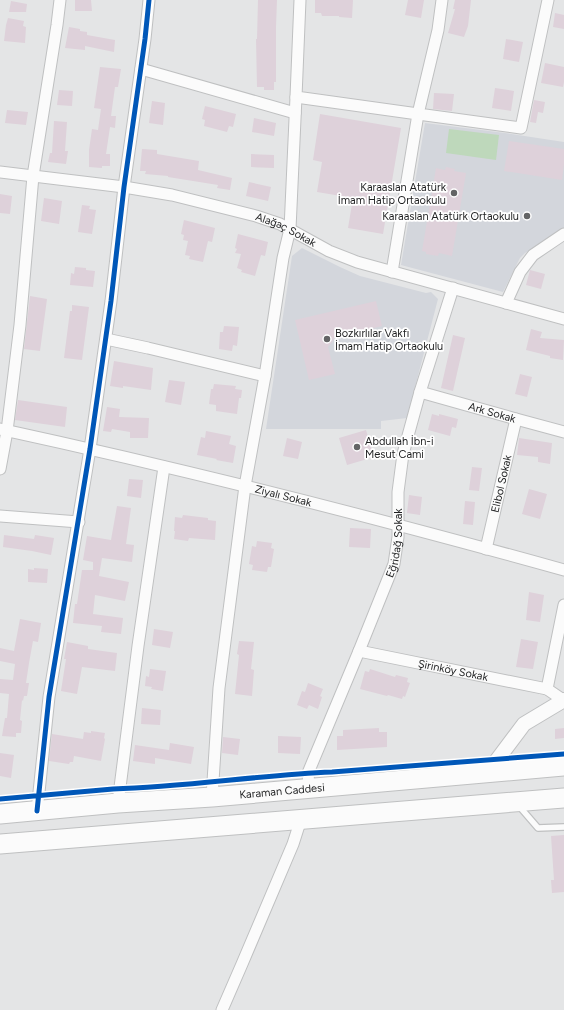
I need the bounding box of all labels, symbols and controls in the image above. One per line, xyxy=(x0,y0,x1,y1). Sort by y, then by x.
place label: Karaaslan Atatürk İmam Hatip Ortaokulu xyxy=(338,181,447,207)
marker: Karaaslan Atatürk İmam Hatip Ortaokulu xyxy=(449,188,459,198)
street label: Alağaç Sokak xyxy=(254,210,319,250)
place label: Karaaslan Atatürk Ortaokulu xyxy=(382,210,519,223)
marker: Karaaslan Atatürk Ortaokulu xyxy=(522,211,532,221)
place label: Bozkırlılar Vakfı İmam Hatip Ortaokulu xyxy=(335,327,443,353)
marker: Bozkırlılar Vakfı İmam Hatip Ortaokulu xyxy=(322,334,332,344)
street label: Ark Sokak xyxy=(467,400,518,426)
place label: Abdullah İbn-i Mesut Cami xyxy=(365,435,434,461)
marker: Abdullah İbn-i Mesut Cami xyxy=(352,442,362,452)
street label: Elibol Sokak xyxy=(489,453,515,514)
street label: Ziyalı Sokak xyxy=(253,483,313,510)
street label: Eğridağ Sokak xyxy=(383,508,405,580)
street label: Şirinköy Sokak xyxy=(417,657,490,684)
street label: Karaman Caddesi xyxy=(239,781,325,802)

